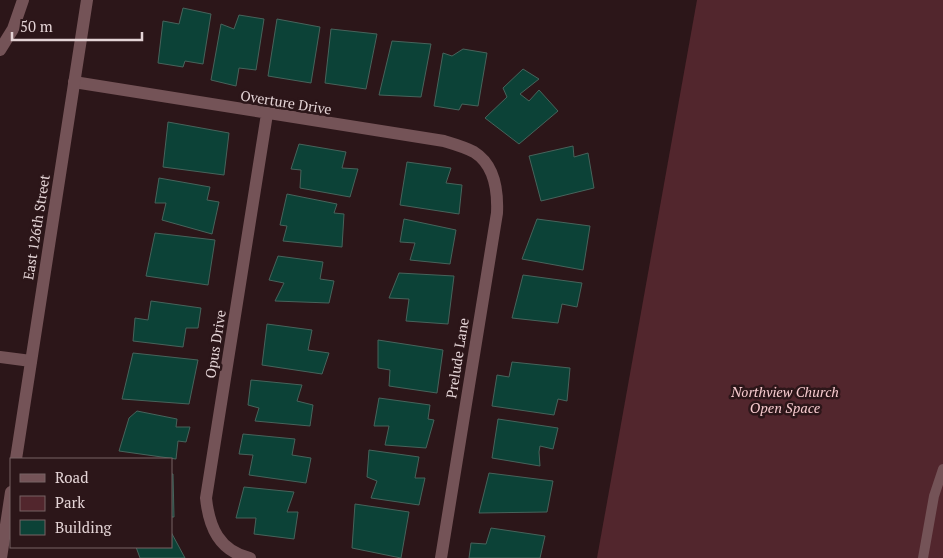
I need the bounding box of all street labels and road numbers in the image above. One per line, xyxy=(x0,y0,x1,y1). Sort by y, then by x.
street label: Overture Drive xyxy=(239,85,333,119)
street label: East 126th Street xyxy=(18,172,54,281)
street label: Opus Drive xyxy=(200,308,230,380)
street label: Prelude Lane xyxy=(441,316,473,400)

